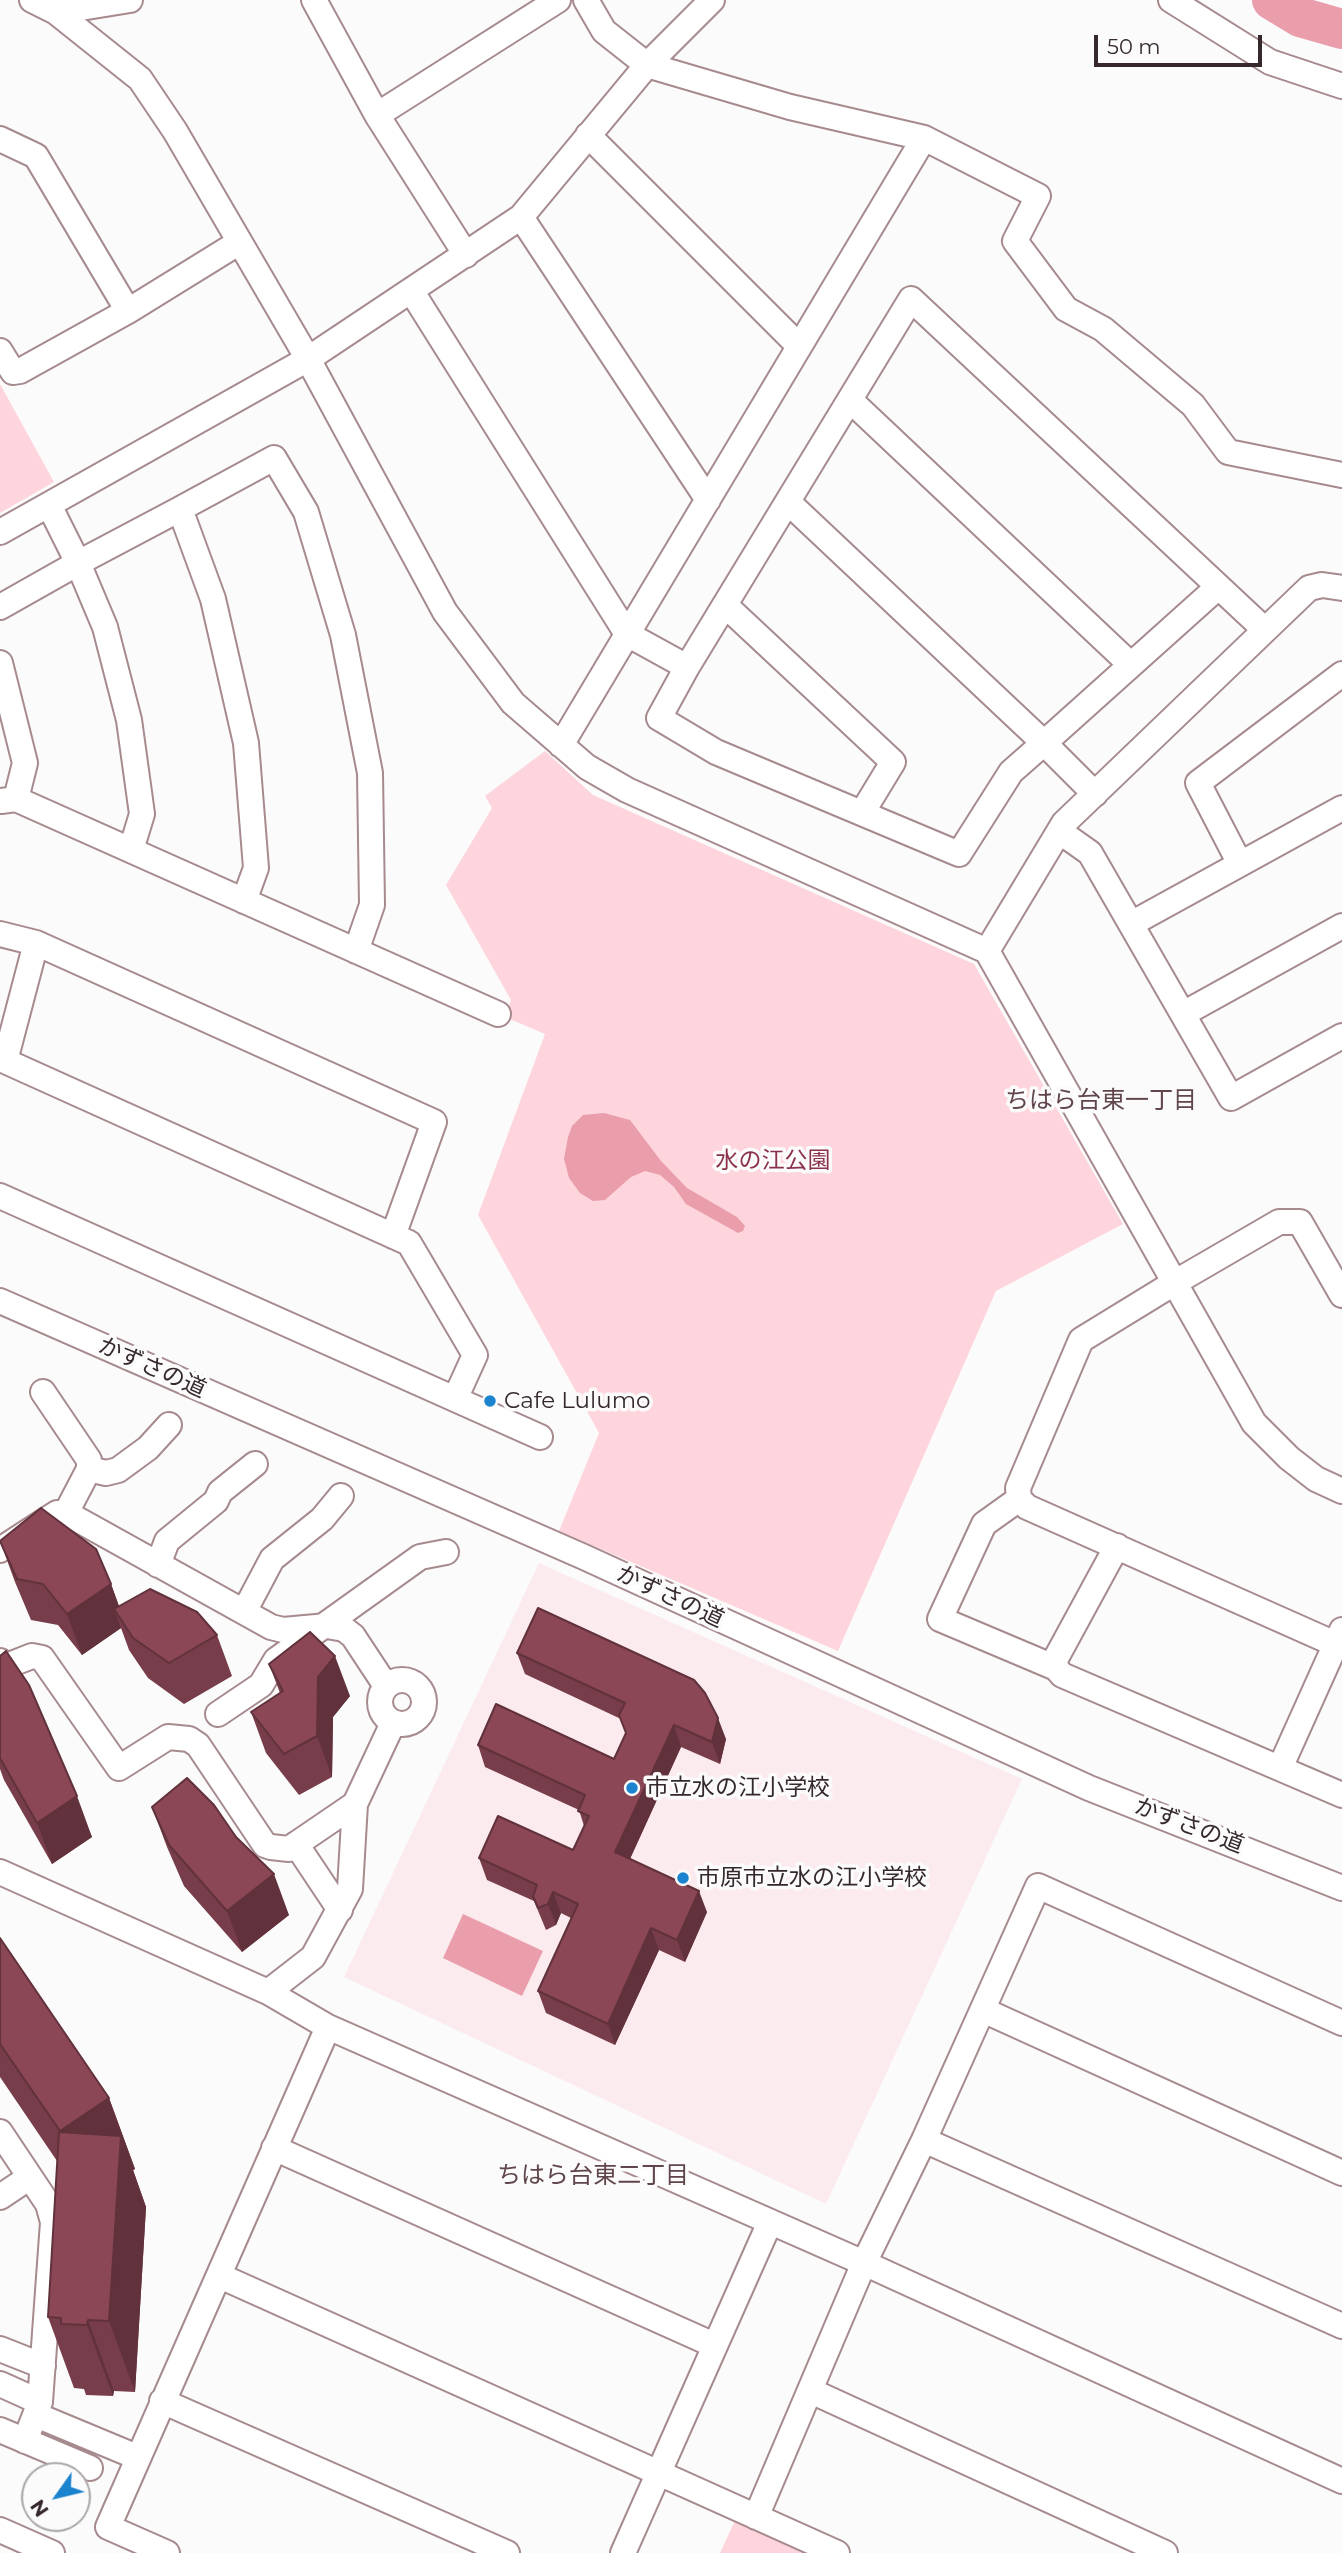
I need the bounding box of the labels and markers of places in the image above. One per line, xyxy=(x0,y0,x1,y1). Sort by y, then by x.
place label: Cafe Lulumo xyxy=(504,1387,651,1415)
marker: Cafe Lulumo xyxy=(482,1393,498,1409)
place label: 市立水の江小学校 xyxy=(646,1774,830,1802)
marker: 市立水の江小学校 xyxy=(624,1780,640,1796)
place label: 市原市立水の江小学校 xyxy=(697,1864,927,1892)
marker: 市原市立水の江小学校 xyxy=(675,1870,691,1886)

